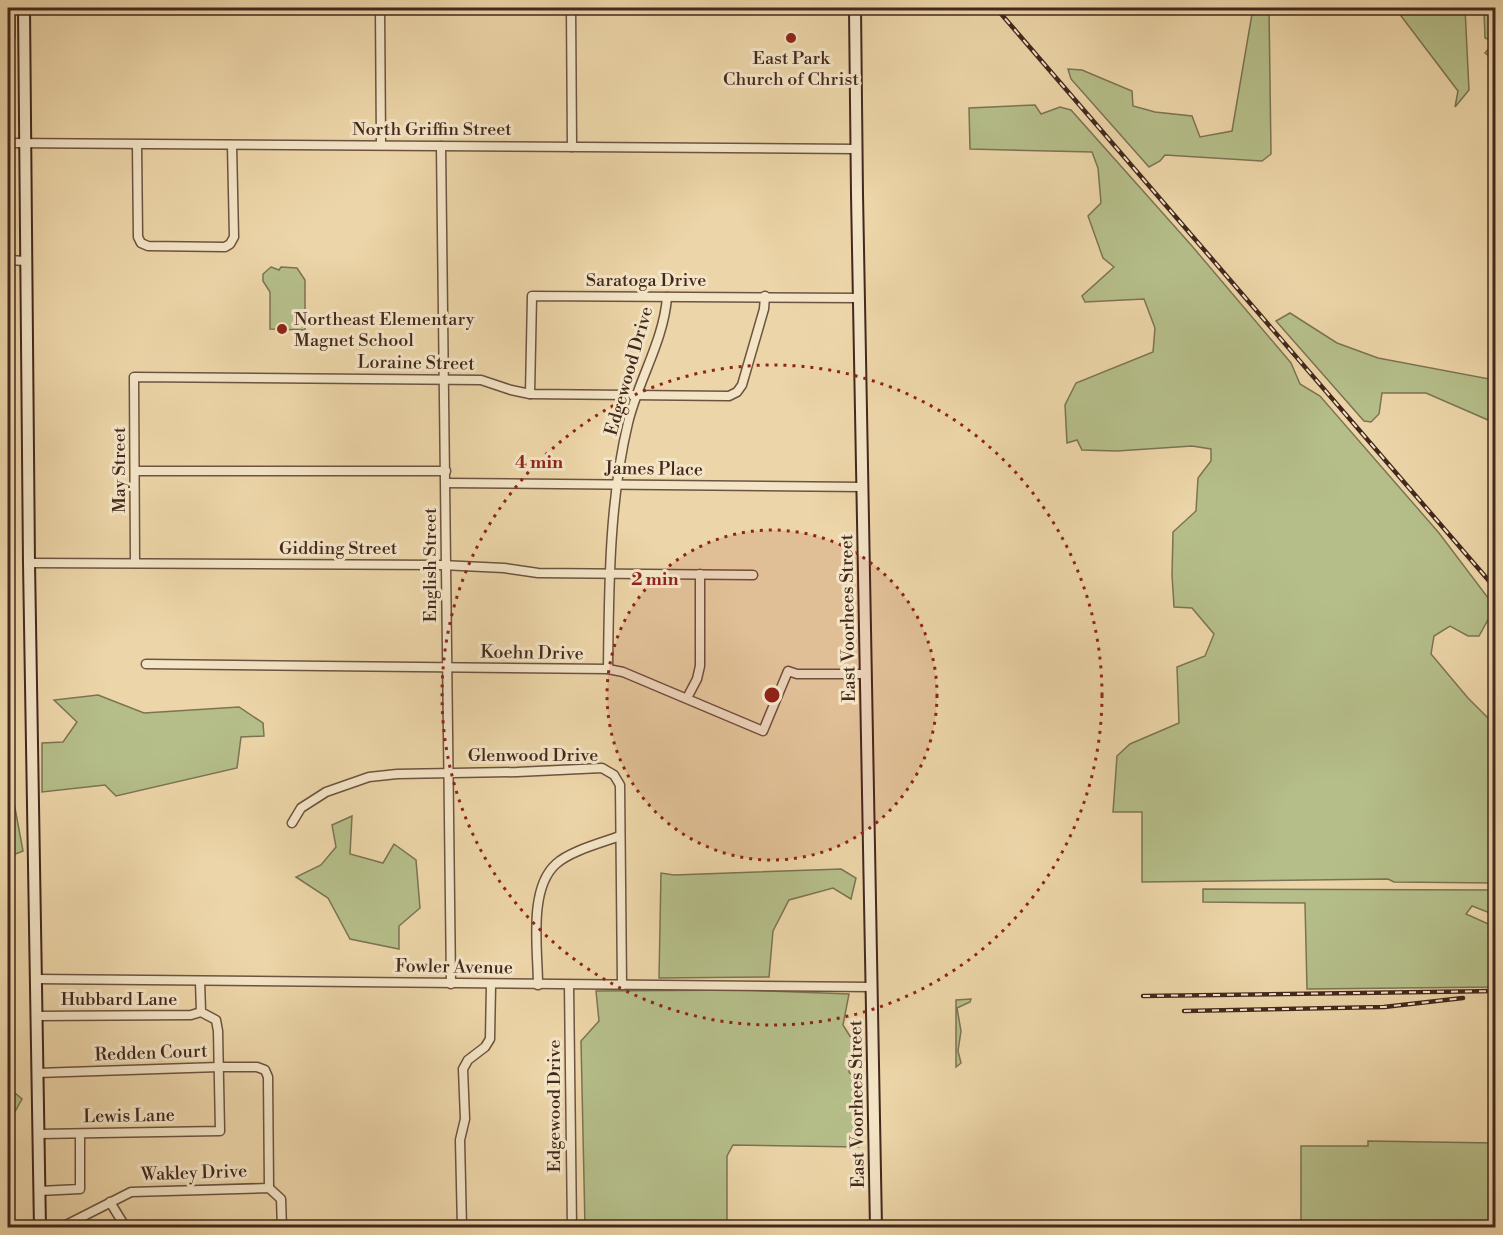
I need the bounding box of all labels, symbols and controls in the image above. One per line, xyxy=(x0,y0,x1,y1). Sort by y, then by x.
marker: East Park Church of Christ xyxy=(784,31,798,45)
place label: East Park Church of Christ xyxy=(723,47,860,91)
street label: North Griffin Street xyxy=(352,118,512,141)
street label: Saratoga Drive xyxy=(586,269,706,292)
street label: Edgewood Drive xyxy=(600,304,658,438)
place label: Northeast Elementary Magnet School xyxy=(294,308,475,352)
marker: Northeast Elementary Magnet School xyxy=(275,322,289,336)
street label: Loraine Street xyxy=(357,350,475,376)
street label: May Street xyxy=(108,426,131,513)
text: 4 min xyxy=(515,451,563,474)
street label: James Place xyxy=(604,457,703,481)
street label: English Street xyxy=(419,507,442,622)
street label: East Voorhees Street xyxy=(835,533,861,702)
street label: Gidding Street xyxy=(279,537,398,560)
text: 2 min xyxy=(631,568,679,591)
street label: Koehn Drive xyxy=(480,641,584,665)
centre of rings xyxy=(762,685,782,705)
street label: Glenwood Drive xyxy=(468,744,598,767)
street label: Fowler Avenue xyxy=(395,954,513,980)
street label: Hubbard Lane xyxy=(61,988,177,1011)
street label: East Voorhees Street xyxy=(844,1019,870,1188)
street label: Edgewood Drive xyxy=(543,1039,566,1173)
street label: Redden Court xyxy=(94,1040,208,1066)
street label: Lewis Lane xyxy=(83,1104,175,1128)
street label: Wakley Drive xyxy=(139,1160,248,1186)

